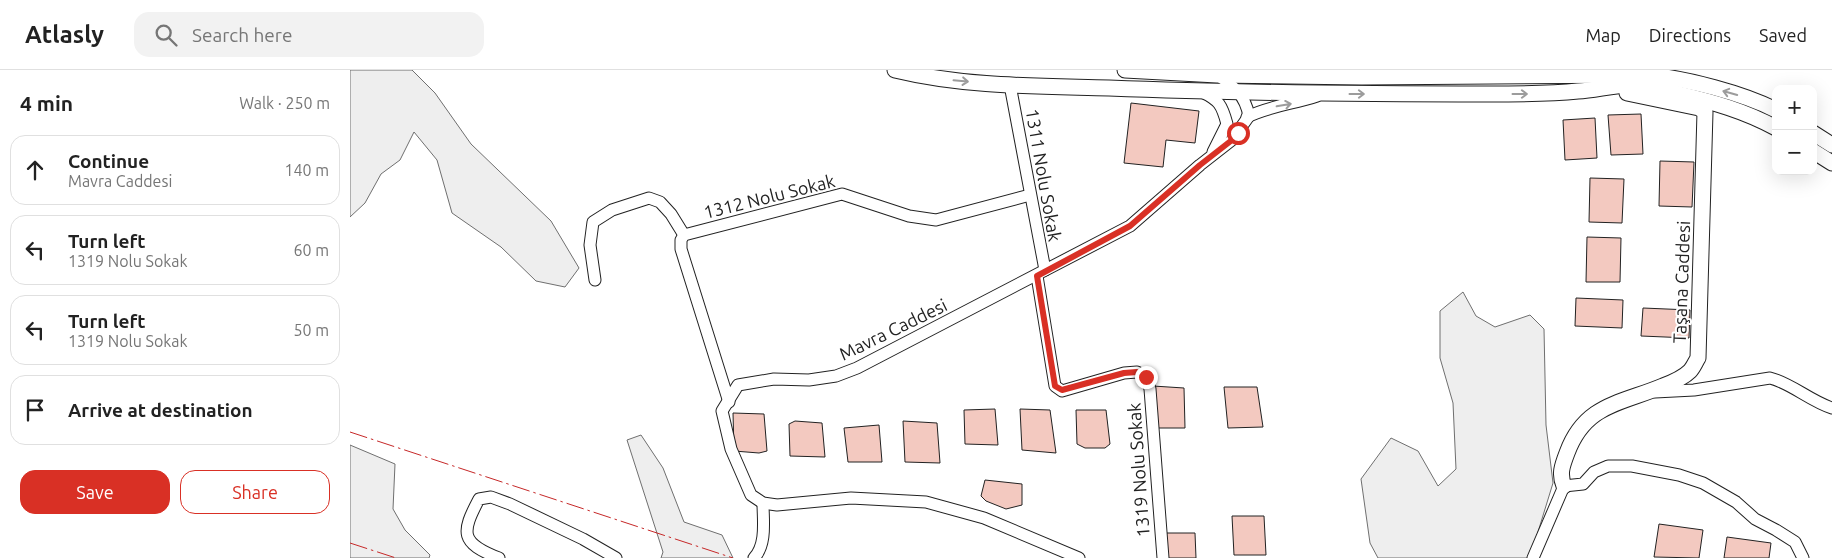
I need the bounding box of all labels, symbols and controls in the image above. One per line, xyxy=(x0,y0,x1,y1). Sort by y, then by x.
search box xyxy=(134,12,484,57)
text: Atlasly xyxy=(25,21,104,48)
icon: search xyxy=(152,21,180,49)
text: Search here xyxy=(192,24,292,46)
text: Map xyxy=(1585,25,1621,45)
text: Directions xyxy=(1649,25,1731,45)
text: Saved xyxy=(1759,25,1807,45)
one-way arrow xyxy=(952,76,968,85)
map controls xyxy=(1772,85,1817,175)
button: + xyxy=(1772,85,1817,130)
one-way arrow xyxy=(1723,88,1739,98)
one-way arrow xyxy=(1349,89,1365,99)
one-way arrow xyxy=(1512,89,1528,99)
text: 4 min xyxy=(20,91,73,115)
text: Walk · 250 m xyxy=(239,94,330,112)
one-way arrow xyxy=(1275,100,1291,110)
street label: 1311 Nolu Sokak xyxy=(1022,107,1066,243)
route start xyxy=(1227,122,1250,145)
button: − xyxy=(1772,130,1817,175)
text: Continue xyxy=(68,150,149,172)
icon: ahead xyxy=(21,156,49,184)
text: 140 m xyxy=(284,161,329,179)
street label: 1312 Nolu Sokak xyxy=(701,170,837,222)
text: Mavra Caddesi xyxy=(68,172,172,190)
street label: Taşana Caddesi xyxy=(1669,220,1693,344)
text: Turn left xyxy=(68,230,146,252)
icon: left xyxy=(21,236,49,264)
text: 60 m xyxy=(293,241,329,259)
text: 1319 Nolu Sokak xyxy=(68,252,188,270)
street label: Mavra Caddesi xyxy=(836,294,950,364)
text: Turn left xyxy=(68,310,146,332)
icon: left xyxy=(21,316,49,344)
text: 50 m xyxy=(293,321,329,339)
text: 1319 Nolu Sokak xyxy=(68,332,188,350)
route end xyxy=(1135,366,1158,389)
icon: arrive xyxy=(21,396,49,424)
text: Arrive at destination xyxy=(68,399,253,421)
street label: 1319 Nolu Sokak xyxy=(1123,402,1153,538)
button: Save xyxy=(20,470,170,514)
button: Share xyxy=(180,470,330,514)

